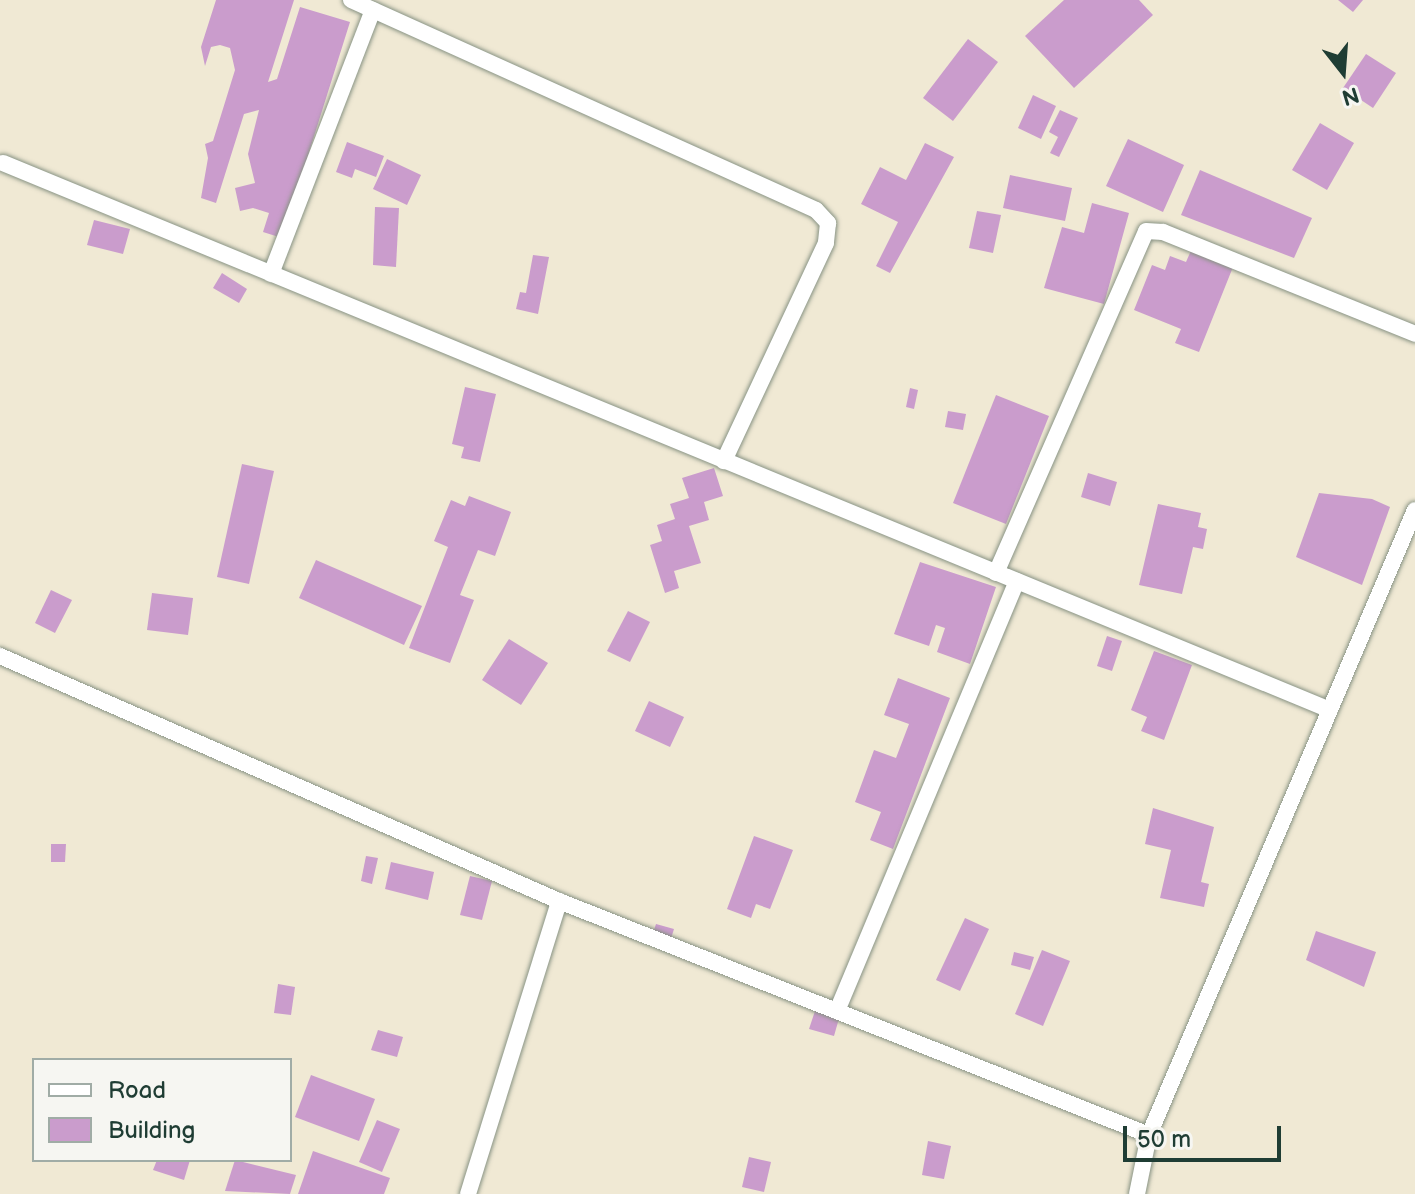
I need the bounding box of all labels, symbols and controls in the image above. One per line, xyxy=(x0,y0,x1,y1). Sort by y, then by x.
north arrow xyxy=(1303,32,1383,112)
text: N xyxy=(1338,80,1362,111)
legend xyxy=(32,1058,292,1162)
text: Road xyxy=(108,1076,166,1105)
scale bar xyxy=(1127,1110,1285,1160)
text: Building xyxy=(108,1116,195,1145)
text: 50 m xyxy=(1137,1125,1191,1154)

